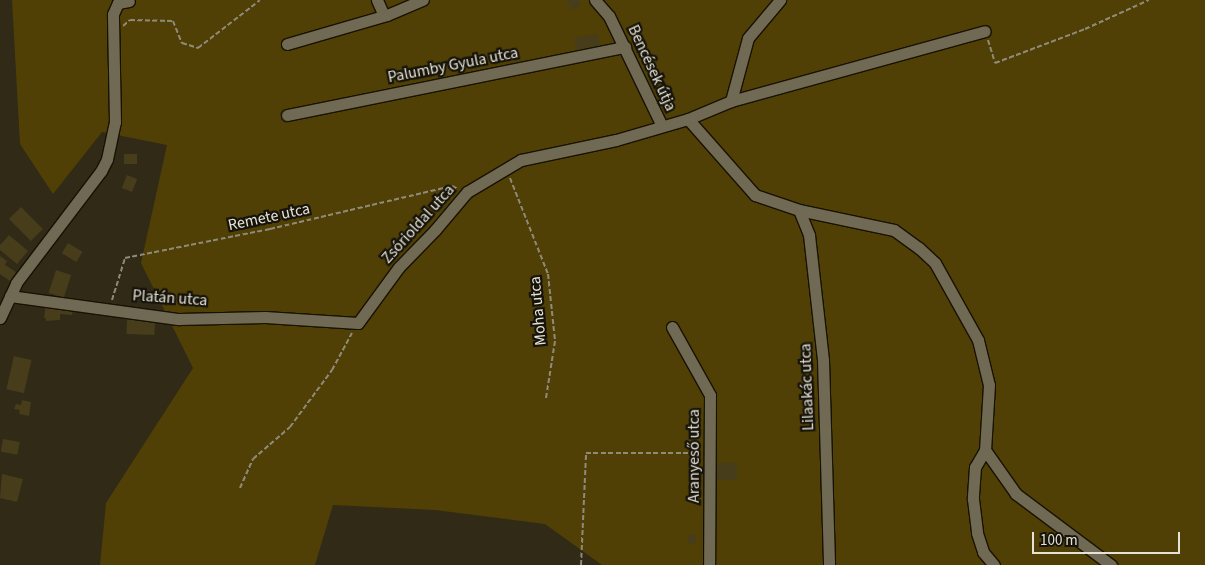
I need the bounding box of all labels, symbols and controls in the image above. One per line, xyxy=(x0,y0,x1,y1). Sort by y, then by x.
street label: Bencések útja xyxy=(624,22,680,114)
street label: Palumby Gyula utca xyxy=(386,43,520,87)
street label: Zsórioldal utca xyxy=(378,181,458,267)
street label: Remete utca xyxy=(226,199,312,235)
street label: Moha utca xyxy=(525,276,551,346)
street label: Platán utca xyxy=(132,286,208,310)
street label: Lilaakác utca xyxy=(796,343,818,431)
street label: Aranyeső utca xyxy=(684,409,704,503)
scale bar xyxy=(1035,522,1182,554)
text: 100 m xyxy=(1040,530,1078,551)

